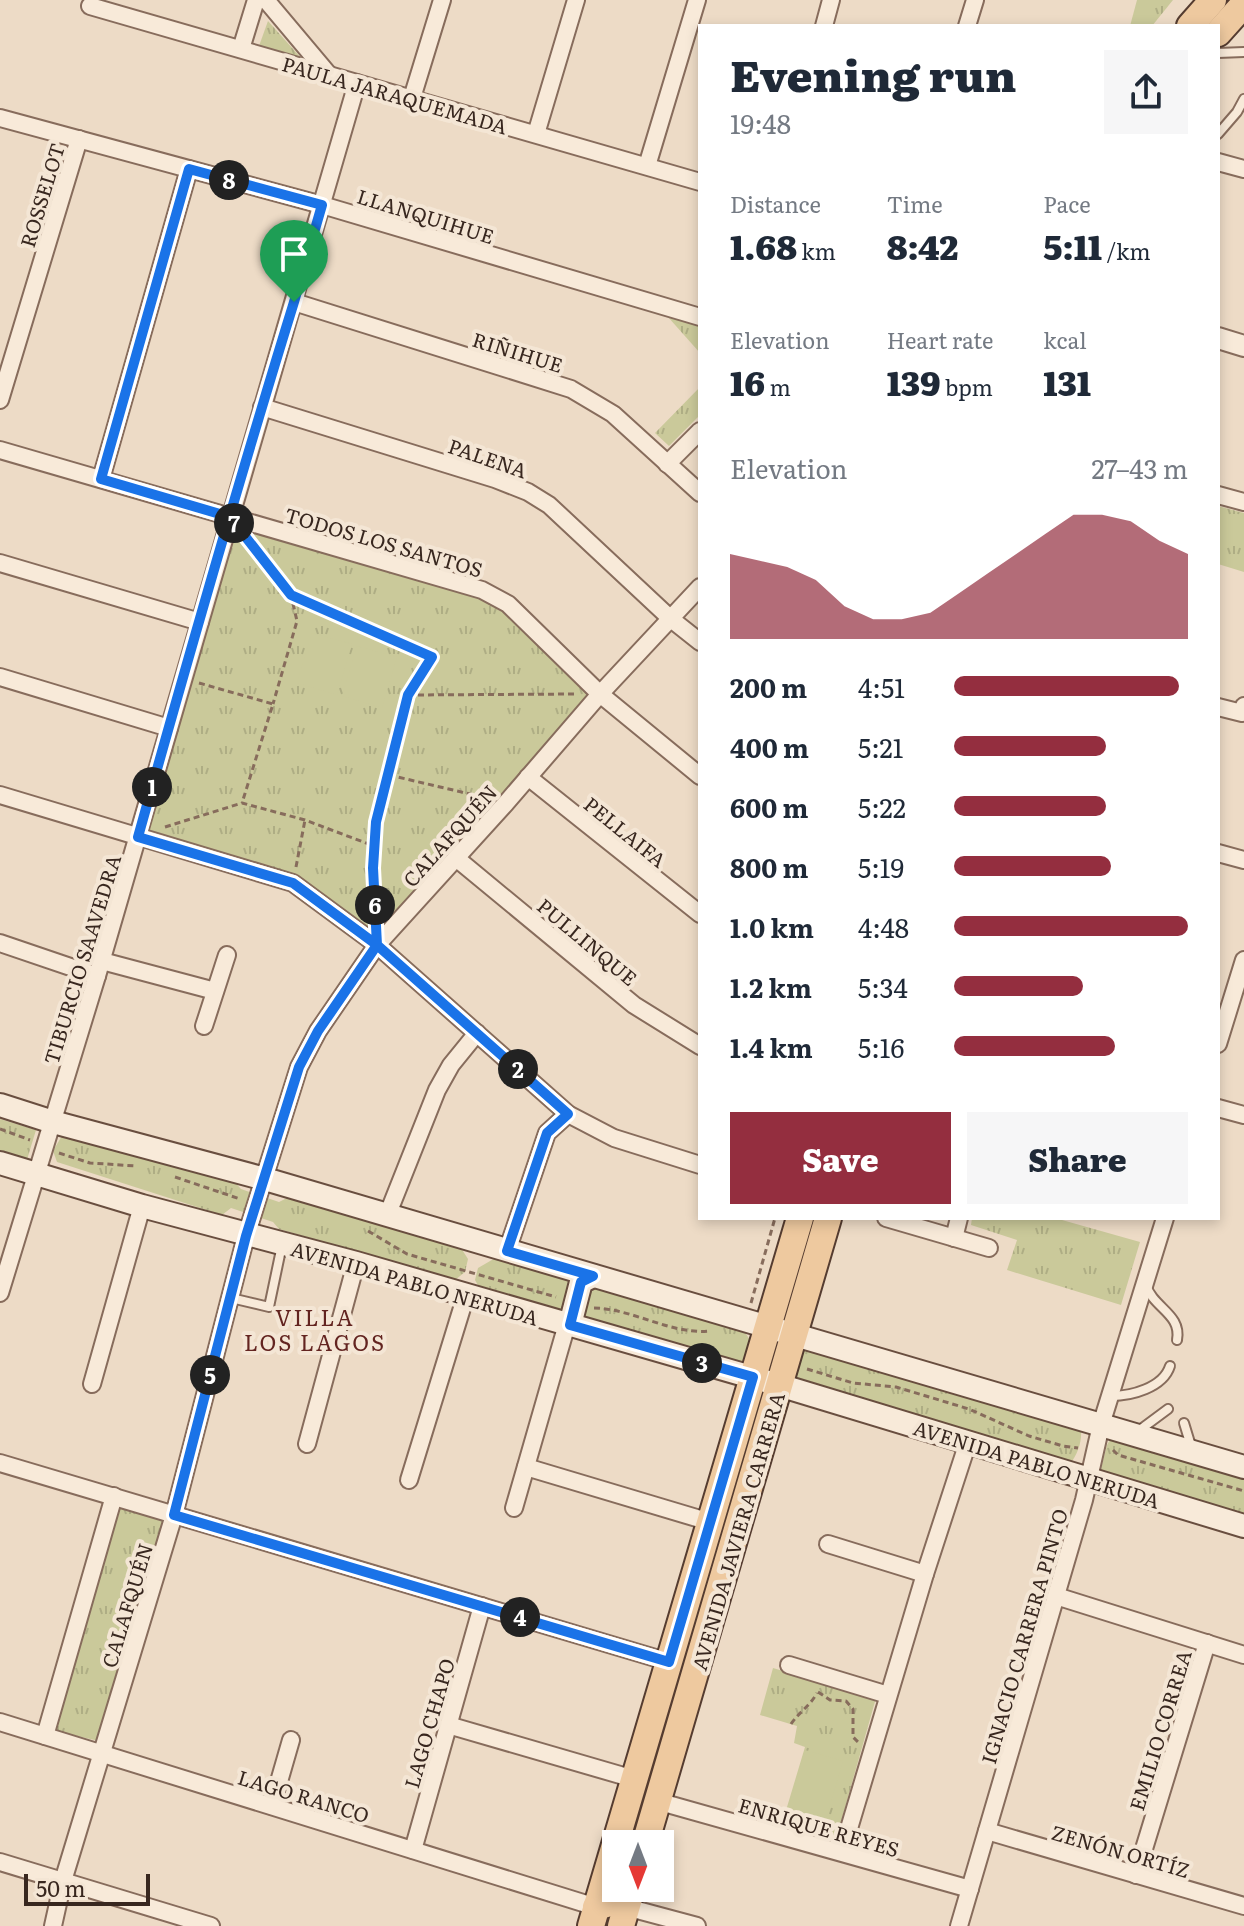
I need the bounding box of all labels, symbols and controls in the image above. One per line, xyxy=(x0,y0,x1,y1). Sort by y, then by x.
text: Evening run xyxy=(730,40,1016,106)
street label: PAULA JARAQUEMADA xyxy=(279,47,511,141)
button: share xyxy=(1104,50,1188,134)
text: 19:48 xyxy=(730,103,791,142)
street label: ROSSELOT xyxy=(11,139,71,251)
pin: 8 xyxy=(209,160,249,200)
text: 8 xyxy=(223,163,235,196)
street label: LLANQUIHUE xyxy=(354,180,498,250)
text: Distance xyxy=(730,187,821,220)
text: Time xyxy=(887,187,943,220)
text: Pace xyxy=(1043,187,1091,220)
pin xyxy=(260,220,328,302)
text: 1.68 xyxy=(730,220,797,270)
text: 8:42 xyxy=(887,220,958,270)
text: 5:11 xyxy=(1043,220,1102,270)
icon: arrive xyxy=(272,232,316,276)
text: km xyxy=(797,234,836,267)
text: /km xyxy=(1102,234,1151,267)
street label: RIÑIHUE xyxy=(469,323,567,379)
text: Elevation xyxy=(730,323,829,356)
text: Heart rate xyxy=(887,323,993,356)
text: kcal xyxy=(1043,323,1087,356)
text: 16 xyxy=(730,356,765,406)
text: 139 xyxy=(887,356,941,406)
text: 131 xyxy=(1043,356,1091,406)
text: m xyxy=(765,370,791,403)
text: bpm xyxy=(941,370,993,403)
street label: PALENA xyxy=(445,430,532,485)
text: Elevation xyxy=(730,448,848,487)
text: 27–43 m xyxy=(1092,448,1188,487)
street label: TODOS LOS SANTOS xyxy=(282,498,486,584)
pin: 7 xyxy=(214,503,254,543)
text: 7 xyxy=(228,506,240,539)
text: 200 m xyxy=(730,667,807,706)
text: 4:51 xyxy=(858,667,905,706)
text: 400 m xyxy=(730,727,809,766)
text: 5:21 xyxy=(858,727,903,766)
pin: 1 xyxy=(132,767,172,807)
text: 1 xyxy=(147,770,157,803)
street label: CALAFQUÉN xyxy=(395,777,503,893)
text: 600 m xyxy=(730,787,808,826)
text: 5:22 xyxy=(858,787,906,826)
street label: PELLAIFA xyxy=(578,788,674,874)
text: 800 m xyxy=(730,847,808,886)
text: 5:19 xyxy=(858,847,904,886)
street label: TIBURCIO SAAVEDRA xyxy=(35,850,127,1068)
pin: 6 xyxy=(355,885,395,925)
text: 6 xyxy=(369,888,381,921)
street label: PULLINQUE xyxy=(531,890,645,992)
text: 1.0 km xyxy=(730,907,814,946)
text: 4:48 xyxy=(858,907,909,946)
text: 1.2 km xyxy=(730,967,812,1006)
text: 5:34 xyxy=(858,967,908,1006)
text: 1.4 km xyxy=(730,1027,813,1066)
text: 5:16 xyxy=(858,1027,904,1066)
pin: 2 xyxy=(498,1049,538,1089)
text: 2 xyxy=(512,1052,524,1085)
button: Save xyxy=(730,1112,951,1204)
button: Share xyxy=(967,1112,1188,1204)
street label: AVENIDA PABLO NERUDA xyxy=(288,1232,543,1332)
district label: VILLA LOS LAGOS xyxy=(244,1300,386,1358)
pin: 3 xyxy=(682,1343,722,1383)
text: 3 xyxy=(696,1346,708,1379)
pin: 5 xyxy=(190,1355,230,1395)
text: 5 xyxy=(204,1358,216,1391)
street label: AVENIDA JAVIERA CARRERA xyxy=(683,1388,791,1674)
street label: AVENIDA PABLO NERUDA xyxy=(910,1411,1164,1515)
street label: IGNACIO CARRERA PINTO xyxy=(972,1505,1074,1767)
street label: CALAFQUÉN xyxy=(93,1539,159,1671)
pin: 4 xyxy=(500,1597,540,1637)
text: 4 xyxy=(513,1600,527,1633)
street label: EMILIO CORREA xyxy=(1120,1646,1198,1814)
street label: LAGO CHAPO xyxy=(395,1654,461,1792)
street label: LAGO RANCO xyxy=(235,1761,373,1829)
street label: ENRIQUE REYES xyxy=(735,1789,903,1863)
street label: ZENÓN ORTÍZ xyxy=(1048,1816,1194,1884)
north arrow xyxy=(602,1830,674,1902)
map controls xyxy=(602,1830,674,1902)
scale bar xyxy=(24,1870,150,1906)
text: 50 m xyxy=(36,1871,86,1904)

